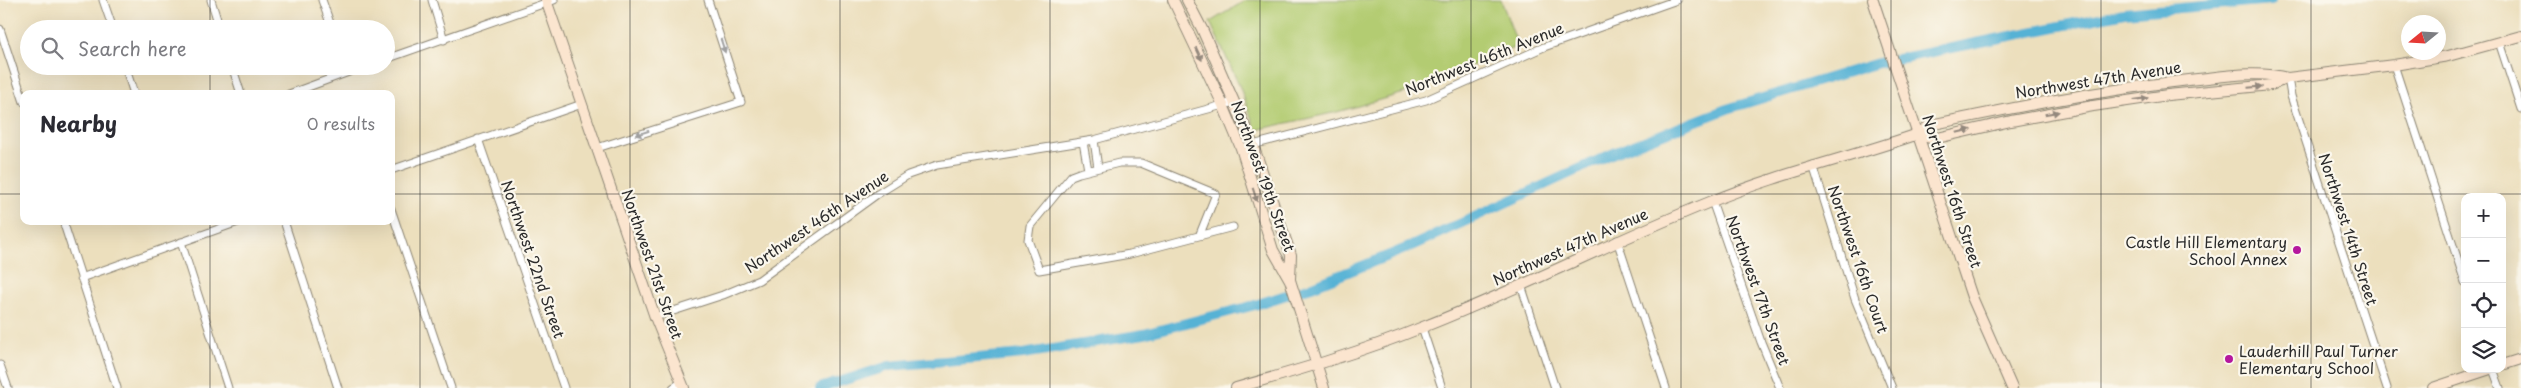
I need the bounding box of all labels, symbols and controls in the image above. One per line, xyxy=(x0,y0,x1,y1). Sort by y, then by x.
north arrow xyxy=(2401,15,2446,60)
street label: Northwest 46th Avenue xyxy=(1401,16,1567,100)
search box xyxy=(20,20,395,75)
icon: search xyxy=(38,34,66,62)
text: Search here xyxy=(78,34,187,62)
one-way arrow xyxy=(720,39,727,54)
one-way arrow xyxy=(1196,47,1204,61)
street label: Northwest 47th Avenue xyxy=(2013,55,2183,103)
one-way arrow xyxy=(2247,82,2263,90)
one-way arrow xyxy=(2133,95,2149,103)
street label: Northwest 19th Street xyxy=(1226,97,1302,255)
text: Nearby xyxy=(40,107,117,139)
one-way arrow xyxy=(2044,109,2060,117)
text: 0 results xyxy=(307,111,375,135)
street label: Northwest 16th Street xyxy=(1917,111,1989,271)
one-way arrow xyxy=(1956,127,1971,135)
one-way arrow xyxy=(635,130,650,138)
street label: Northwest 14th Street xyxy=(2314,150,2384,308)
street label: Northwest 46th Avenue xyxy=(739,164,893,278)
street label: Northwest 22nd Street xyxy=(496,177,572,341)
street label: Northwest 16th Court xyxy=(1823,182,1895,336)
street label: Northwest 21st Street xyxy=(617,186,689,342)
one-way arrow xyxy=(1252,187,1260,202)
map controls xyxy=(2461,193,2506,373)
button: + xyxy=(2461,193,2506,238)
street label: Northwest 47th Avenue xyxy=(1489,201,1651,291)
street label: Northwest 17th Street xyxy=(1721,212,1797,368)
place label: Castle Hill Elementary School Annex xyxy=(2125,230,2287,270)
button: − xyxy=(2461,238,2506,283)
marker: Castle Hill Elementary School Annex xyxy=(2291,244,2303,256)
button: locate xyxy=(2461,283,2506,328)
button: layers xyxy=(2461,328,2506,373)
place label: Lauderhill Paul Turner Elementary School xyxy=(2239,339,2398,379)
marker: Lauderhill Paul Turner Elementary School xyxy=(2223,353,2235,365)

